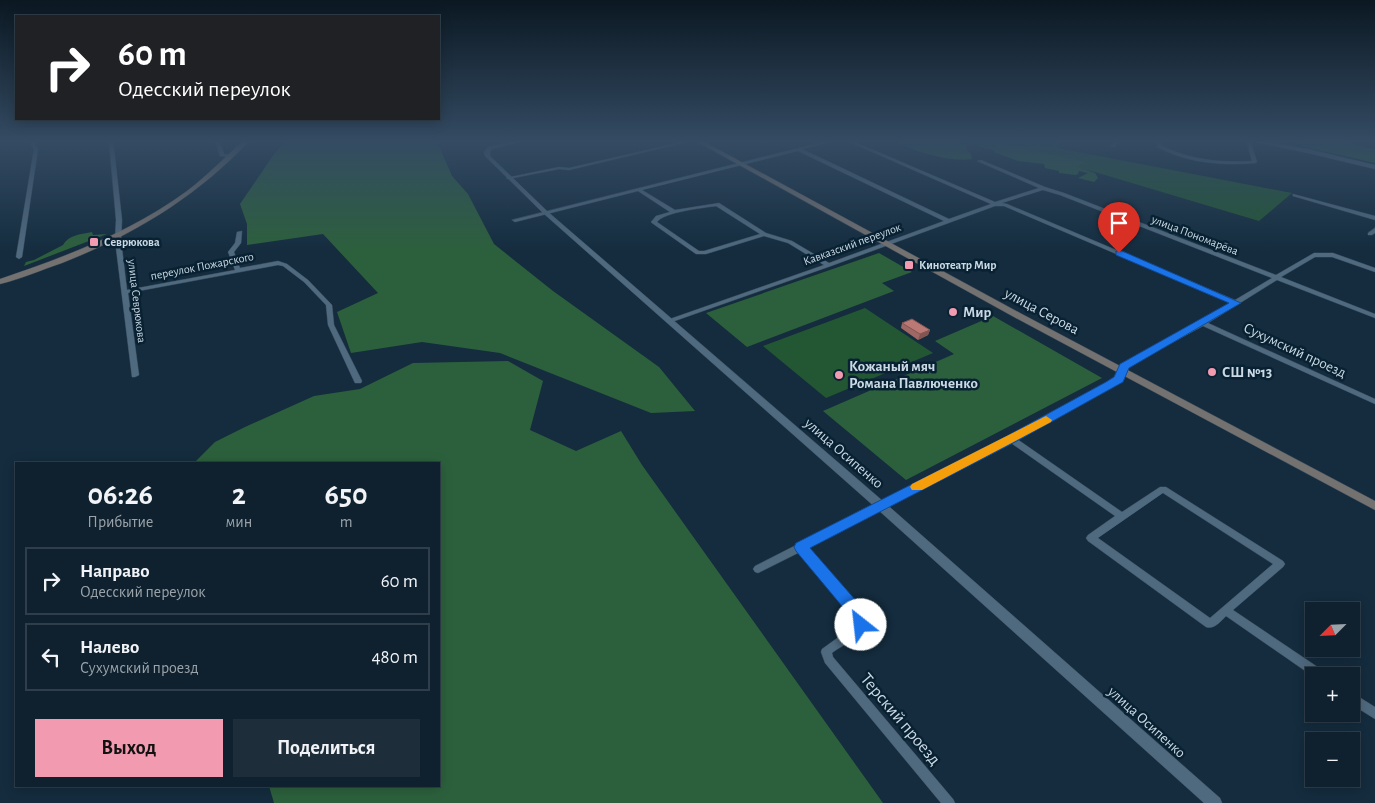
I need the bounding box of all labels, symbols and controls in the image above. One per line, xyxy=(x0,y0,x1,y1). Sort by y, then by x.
icon: right xyxy=(35,35,100,100)
text: 60 m xyxy=(118,37,187,72)
text: Одесский переулок xyxy=(118,78,291,100)
pin xyxy=(1098,202,1140,253)
icon: arrive xyxy=(1105,209,1133,237)
street label: улица Пономарёва xyxy=(1149,213,1240,258)
street label: Кавказский переулок xyxy=(802,221,903,268)
marker: Севрюкова xyxy=(88,236,100,248)
place label: Севрюкова xyxy=(104,236,160,248)
street label: переулок Пожарского xyxy=(149,250,255,283)
street label: улица Севрюкова xyxy=(125,258,148,344)
marker: Кинотеатр Мир xyxy=(903,259,915,271)
place label: Кинотеатр Мир xyxy=(919,259,997,271)
street label: улица Серова xyxy=(1001,285,1081,337)
place label: Мир xyxy=(963,305,991,320)
marker: Мир xyxy=(947,306,959,318)
street label: Сухумский проезд xyxy=(1241,320,1348,381)
place label: Кожаный мяч Романа Павлюченко xyxy=(849,359,978,391)
place label: СШ №13 xyxy=(1222,365,1272,380)
marker: СШ №13 xyxy=(1206,366,1218,378)
marker: Кожаный мяч Романа Павлюченко xyxy=(833,369,845,381)
street label: улица Осипенко xyxy=(801,415,886,491)
text: 06:26 xyxy=(87,480,153,510)
text: 2 xyxy=(232,480,246,510)
text: 650 xyxy=(325,480,368,510)
text: Прибытие xyxy=(87,514,153,530)
text: мин xyxy=(226,514,252,530)
text: m xyxy=(340,514,352,530)
text: Направо xyxy=(80,562,150,581)
icon: right xyxy=(37,567,65,595)
text: 60 m xyxy=(381,572,418,591)
text: Одесский переулок xyxy=(80,584,206,600)
position arrow xyxy=(834,598,886,650)
north arrow xyxy=(1305,602,1360,658)
map controls xyxy=(1305,602,1360,787)
text: Налево xyxy=(80,638,139,657)
icon: left xyxy=(37,643,65,671)
text: 480 m xyxy=(371,648,418,667)
text: Сухумский проезд xyxy=(80,660,199,676)
button: + xyxy=(1305,667,1360,722)
street label: Терский проезд xyxy=(857,670,944,769)
street label: улица Осипенко xyxy=(1104,683,1188,761)
button: Выход xyxy=(35,719,223,777)
button: Поделиться xyxy=(233,719,420,777)
button: − xyxy=(1305,732,1360,787)

